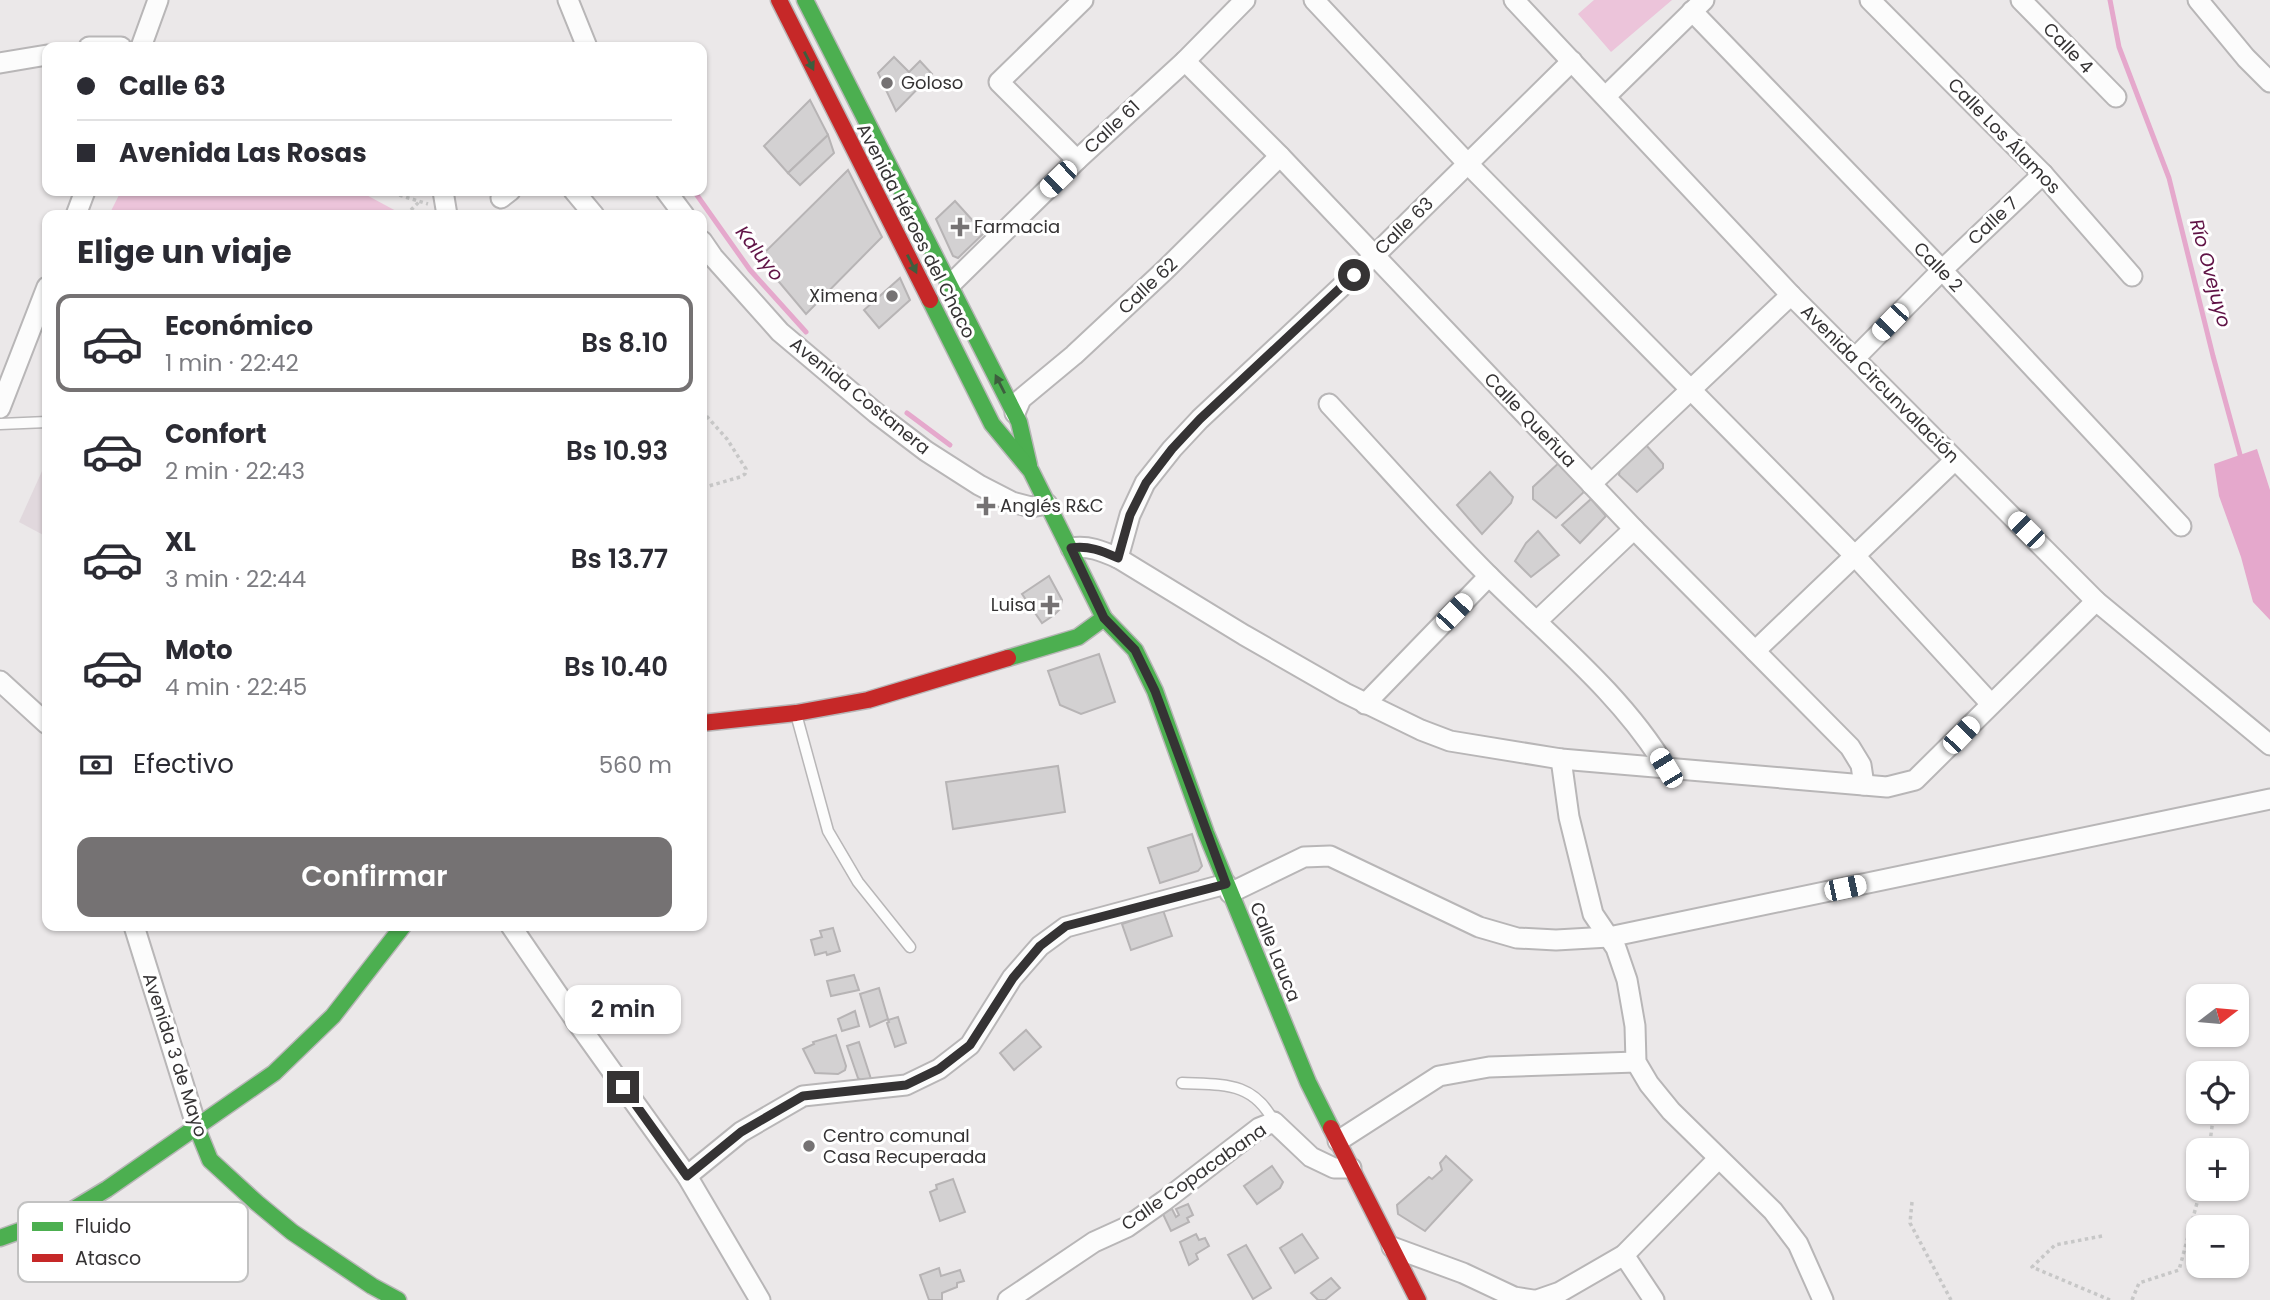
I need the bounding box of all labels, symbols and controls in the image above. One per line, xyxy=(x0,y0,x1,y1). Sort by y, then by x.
street label: Calle 4 xyxy=(2038,17,2099,79)
one-way arrow xyxy=(804,51,815,71)
text: Calle 63 xyxy=(119,68,226,104)
place label: Goloso xyxy=(901,70,963,95)
street label: Calle Los Álamos xyxy=(1942,72,2066,199)
marker: Goloso xyxy=(879,75,895,91)
street label: Calle 61 xyxy=(1078,94,1145,159)
street label: Avenida Héroes del Chaco xyxy=(851,119,982,343)
text: Avenida Las Rosas xyxy=(119,135,367,171)
car xyxy=(1036,157,1081,201)
street label: Calle 63 xyxy=(1369,191,1439,260)
street label: Calle 7 xyxy=(1962,191,2024,250)
place label: Farmacia xyxy=(974,214,1060,239)
water label: Río Ovejuyo xyxy=(2183,216,2238,330)
marker: Farmacia xyxy=(952,219,968,235)
water label: Kaluyo xyxy=(729,220,790,287)
text: Elige un viaje xyxy=(77,229,292,274)
street label: Calle 2 xyxy=(1908,236,1969,297)
street label: Calle 62 xyxy=(1113,252,1183,320)
one-way arrow xyxy=(906,254,917,274)
route start xyxy=(1338,259,1370,291)
place label: Ximena xyxy=(809,283,878,308)
marker: Ximena xyxy=(884,288,900,304)
street label: Avenida Circunvalación xyxy=(1796,299,1965,468)
car xyxy=(1868,300,1913,344)
text: Económico xyxy=(165,308,313,344)
icon: car xyxy=(81,312,144,375)
text: Bs 8.10 xyxy=(581,325,668,361)
street label: Avenida Costanera xyxy=(785,331,936,460)
text: 1 min · 22:42 xyxy=(165,347,299,379)
street label: Calle Queñua xyxy=(1479,367,1582,473)
one-way arrow xyxy=(995,374,1006,394)
text: Confort xyxy=(165,416,267,452)
icon: car xyxy=(81,420,144,483)
text: Bs 10.93 xyxy=(566,433,668,469)
text: 2 min · 22:43 xyxy=(165,455,305,487)
place label: Anglés R&C xyxy=(1000,493,1104,518)
marker: Anglés R&C xyxy=(978,498,994,514)
car xyxy=(2004,508,2049,552)
text: XL xyxy=(165,524,196,560)
icon: car xyxy=(81,528,144,591)
text: Bs 13.77 xyxy=(571,541,668,577)
text: 3 min · 22:44 xyxy=(165,563,306,595)
car xyxy=(1432,590,1477,634)
place label: Luisa xyxy=(991,592,1036,617)
marker: Luisa xyxy=(1042,597,1058,613)
text: Moto xyxy=(165,632,233,668)
icon: car xyxy=(81,636,144,699)
text: Bs 10.40 xyxy=(564,649,668,685)
text: 4 min · 22:45 xyxy=(165,671,307,703)
car xyxy=(1939,713,1984,757)
car xyxy=(1647,745,1686,791)
icon: cash xyxy=(77,746,115,784)
text: Efectivo xyxy=(133,746,234,782)
text: 560 m xyxy=(599,749,672,781)
button: Confirmar xyxy=(77,837,672,917)
car xyxy=(1823,873,1868,903)
street label: Calle Lauca xyxy=(1244,898,1307,1005)
street label: Avenida 3 de Mayo xyxy=(137,970,214,1140)
north arrow xyxy=(2186,984,2249,1046)
map controls xyxy=(2186,984,2249,1278)
callout: 2 min xyxy=(565,986,681,1034)
text: 2 min xyxy=(591,993,655,1025)
button: locate xyxy=(2186,1061,2249,1124)
route end xyxy=(607,1071,639,1103)
street label: Calle Copacabana xyxy=(1116,1117,1271,1236)
place label: Centro comunal Casa Recuperada xyxy=(823,1123,987,1169)
marker: Centro comunal Casa Recuperada xyxy=(801,1138,817,1154)
button: + xyxy=(2186,1138,2249,1201)
legend xyxy=(18,1202,248,1282)
text: Fluido xyxy=(75,1213,131,1240)
button: − xyxy=(2186,1215,2249,1278)
text: Atasco xyxy=(75,1245,141,1272)

